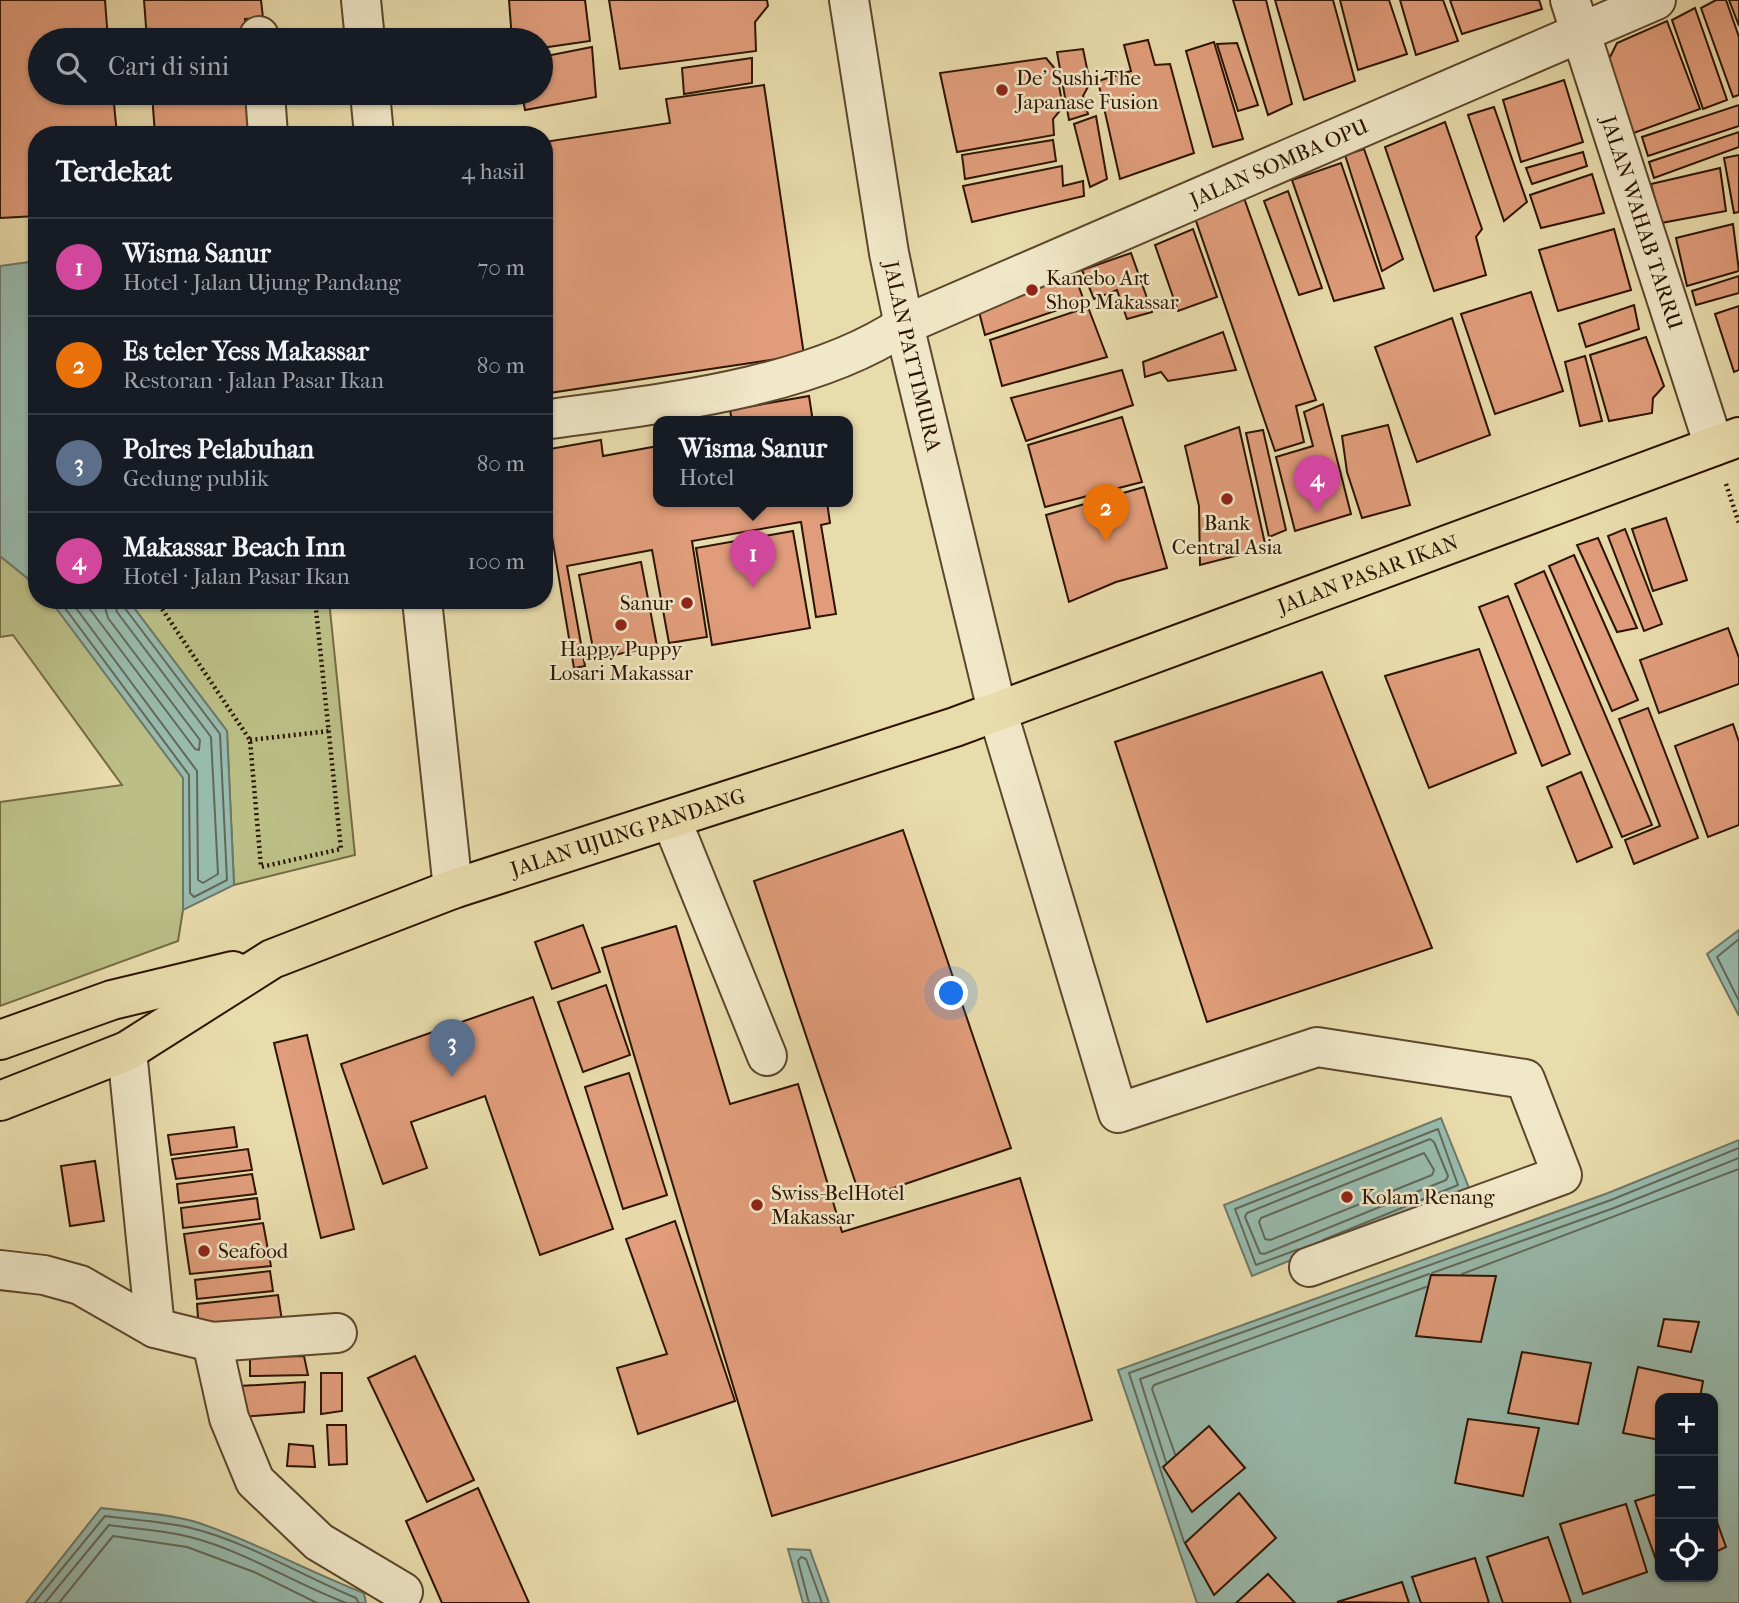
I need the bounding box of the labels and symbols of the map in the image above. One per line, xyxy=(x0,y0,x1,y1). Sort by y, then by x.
place label: De' Sushi The Japanase Fusion xyxy=(1014,66,1158,114)
marker: De' Sushi The Japanase Fusion xyxy=(994,82,1010,98)
street label: JALAN WAHAB TARRU xyxy=(1596,111,1688,333)
street label: JALAN SOMBA OPU xyxy=(1184,114,1373,213)
street label: JALAN PATTIMURA xyxy=(879,257,946,454)
place label: Kanebo Art Shop Makassar xyxy=(1046,266,1179,314)
marker: Kanebo Art Shop Makassar xyxy=(1024,282,1040,298)
pin: 4 xyxy=(1294,455,1340,513)
pin: 2 xyxy=(1083,484,1129,542)
marker: Bank Central Asia xyxy=(1219,491,1235,507)
place label: Bank Central Asia xyxy=(1172,511,1282,559)
pin: 1 xyxy=(730,530,776,588)
street label: JALAN PASAR IKAN xyxy=(1272,530,1462,619)
place label: Sanur xyxy=(620,591,673,615)
marker: Sanur xyxy=(679,595,695,611)
marker: Happy Puppy Losari Makassar xyxy=(613,617,629,633)
place label: Happy Puppy Losari Makassar xyxy=(549,637,693,685)
street label: JALAN UJUNG PANDANG xyxy=(506,783,748,882)
your location xyxy=(934,976,968,1010)
pin: 3 xyxy=(429,1019,475,1077)
place label: Swiss-BelHotel Makassar xyxy=(771,1181,905,1229)
place label: Kolam Renang xyxy=(1361,1185,1495,1209)
marker: Kolam Renang xyxy=(1339,1189,1355,1205)
marker: Swiss-BelHotel Makassar xyxy=(749,1197,765,1213)
place label: Seafood xyxy=(218,1239,289,1263)
marker: Seafood xyxy=(196,1243,212,1259)

